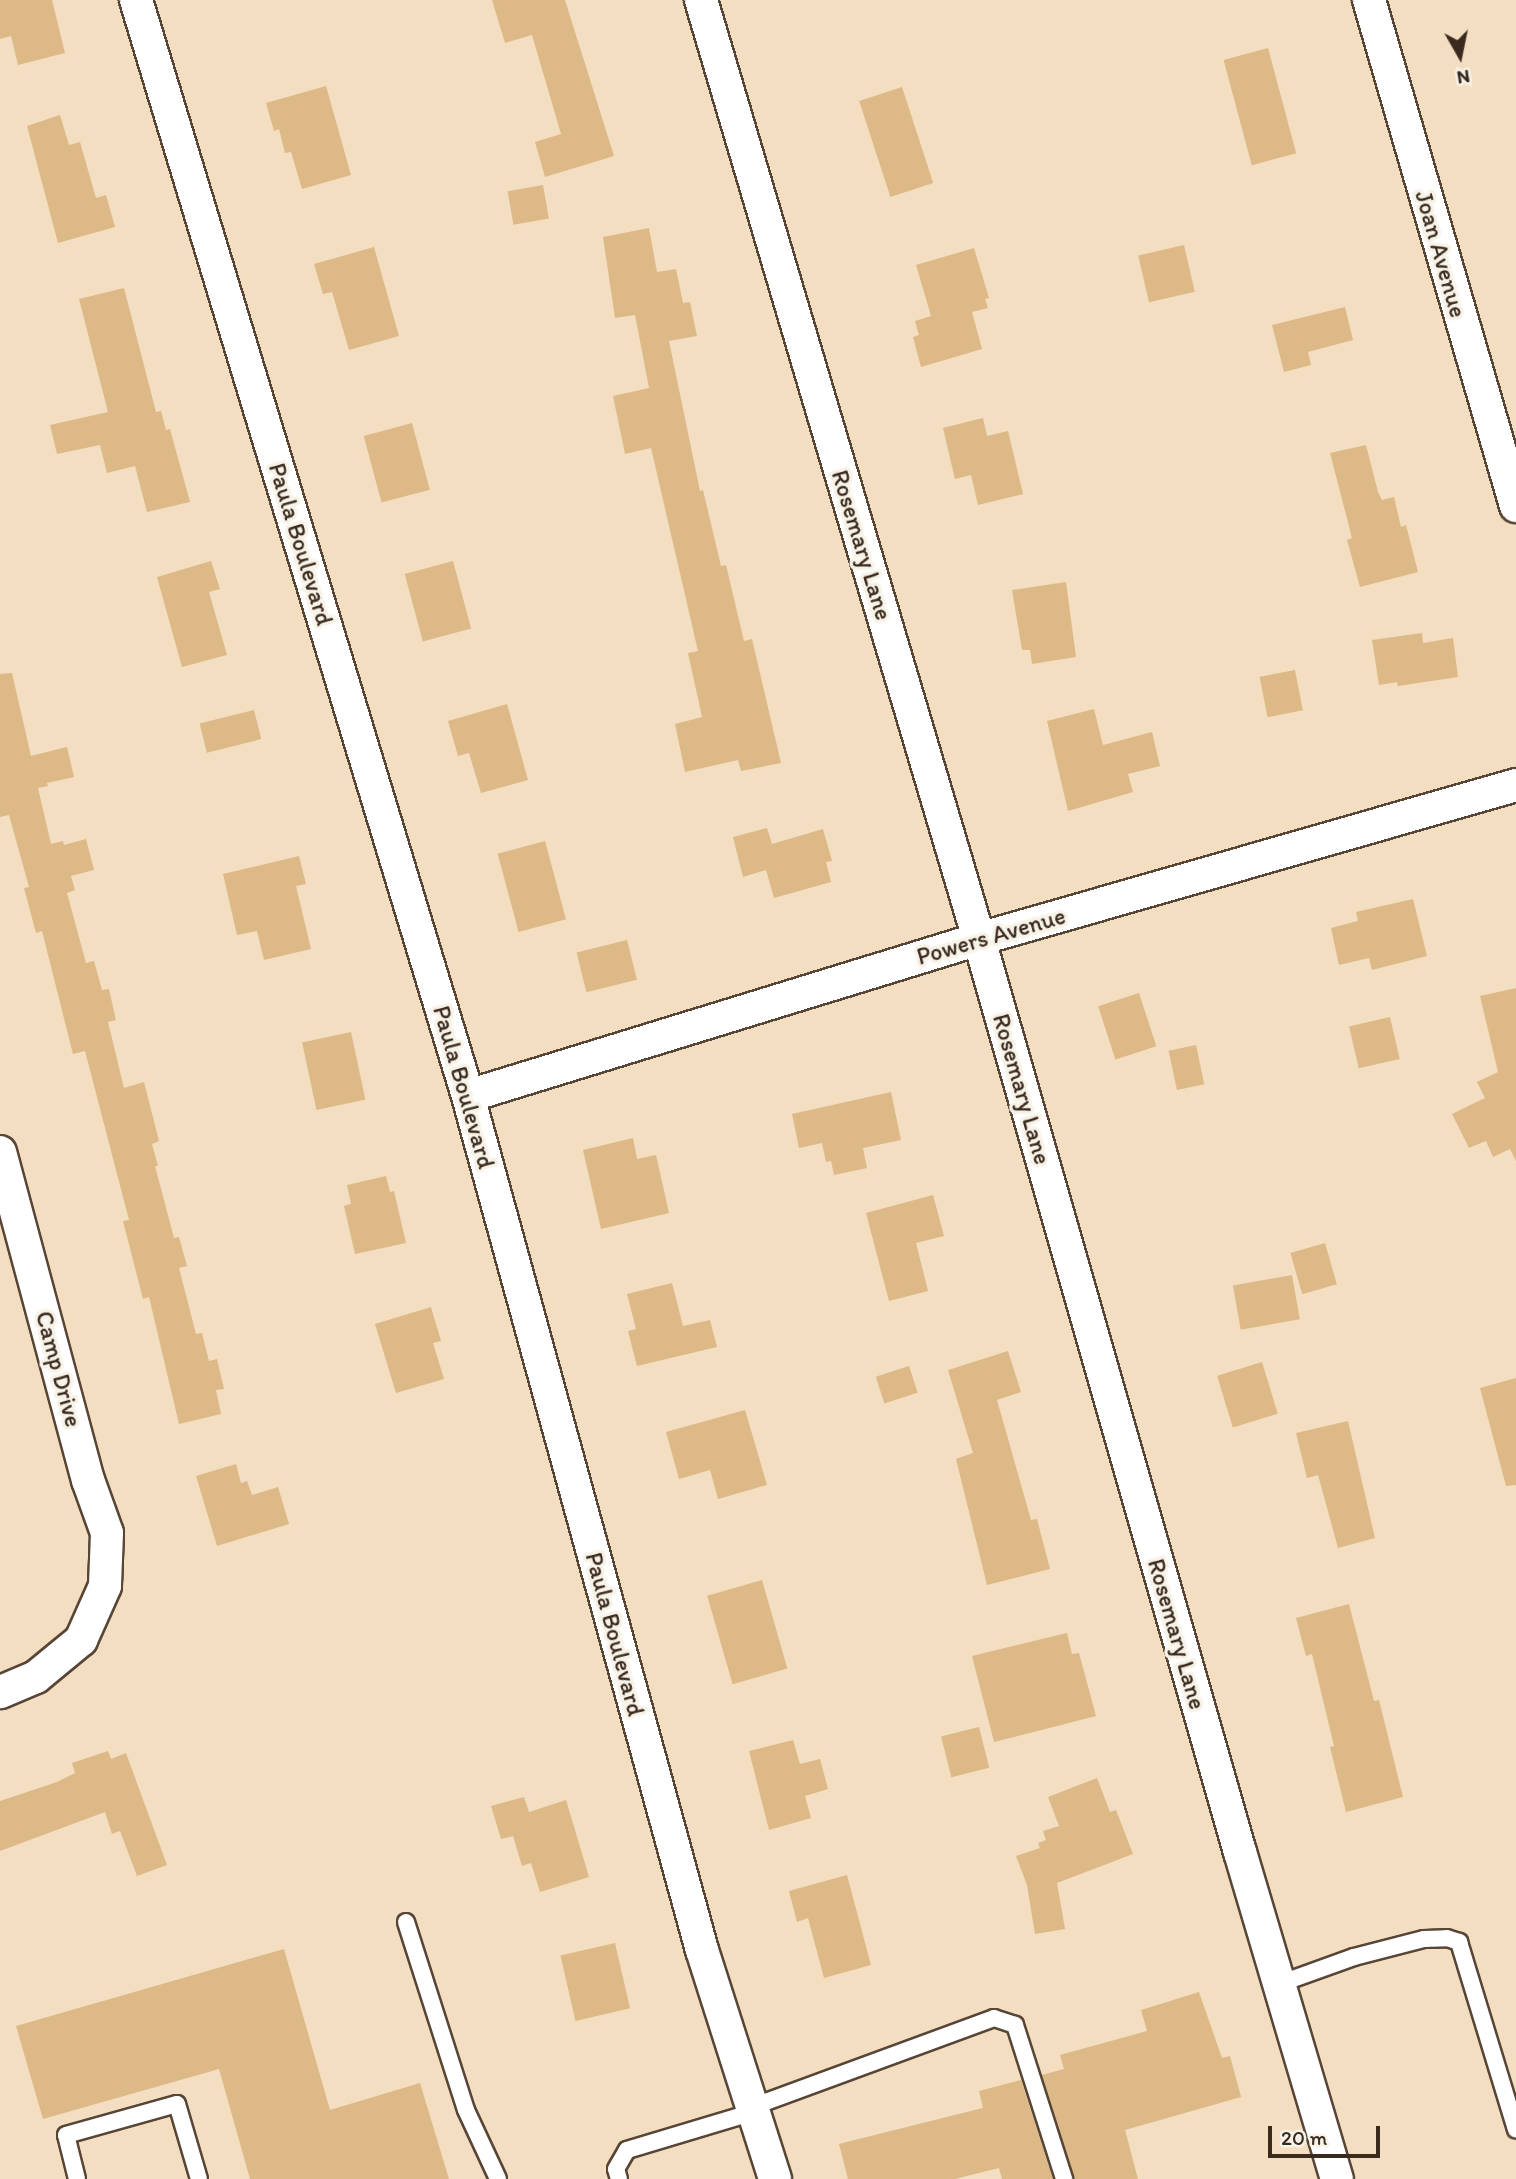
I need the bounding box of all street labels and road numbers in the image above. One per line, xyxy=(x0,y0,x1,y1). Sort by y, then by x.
street label: Joan Avenue xyxy=(1409,188,1473,320)
street label: Paula Boulevard xyxy=(263,459,339,629)
street label: Rosemary Lane xyxy=(825,466,899,624)
street label: Powers Avenue xyxy=(913,901,1069,971)
street label: Paula Boulevard xyxy=(427,1002,501,1172)
street label: Rosemary Lane xyxy=(987,1010,1057,1168)
street label: Camp Drive xyxy=(30,1308,88,1430)
street label: Paula Boulevard xyxy=(579,1549,651,1719)
street label: Rosemary Lane xyxy=(1142,1555,1212,1713)

